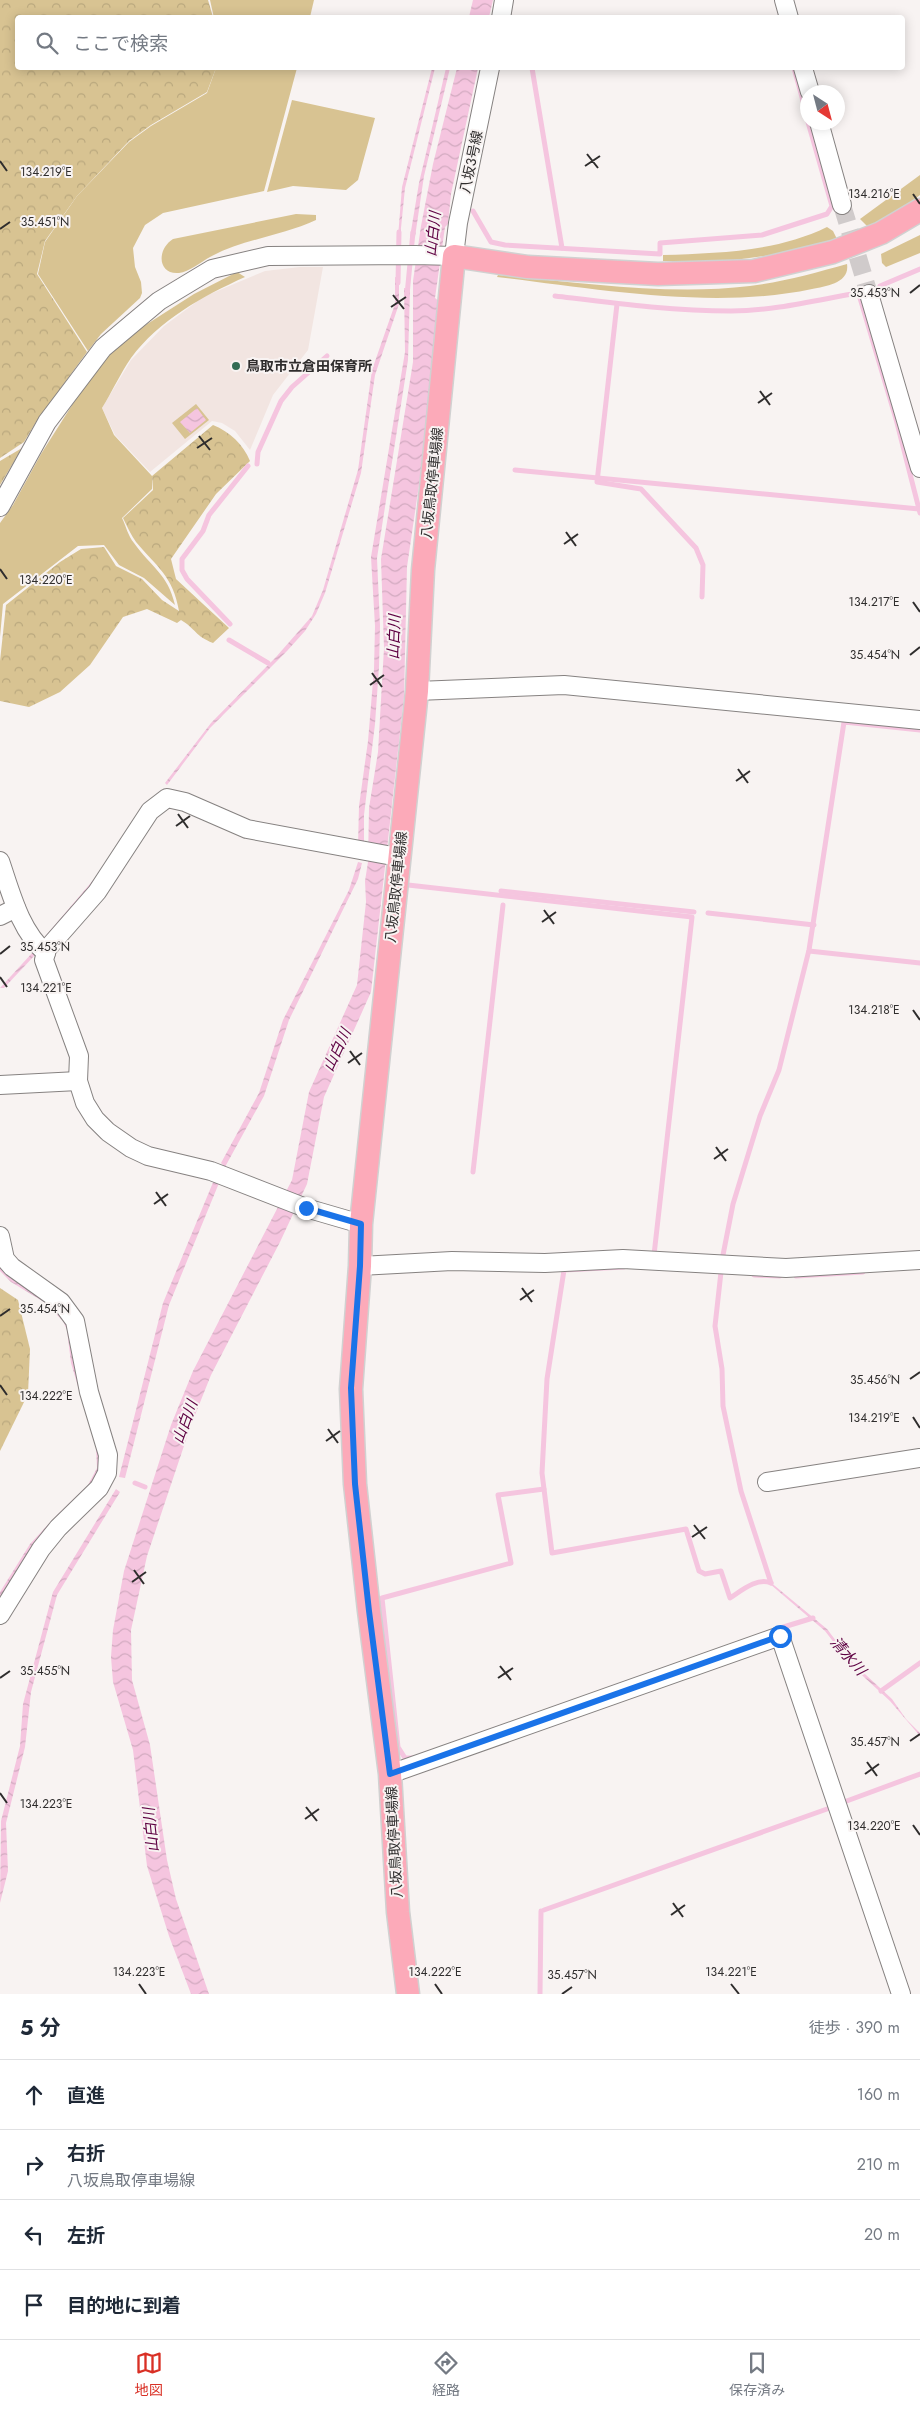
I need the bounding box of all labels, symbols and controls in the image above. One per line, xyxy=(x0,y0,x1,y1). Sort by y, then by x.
search box xyxy=(15,15,905,70)
icon: search xyxy=(33,29,61,57)
text: ここで検索 xyxy=(73,30,168,57)
north arrow xyxy=(800,85,845,130)
street label: 八坂3号線 xyxy=(455,129,487,195)
text: 134.219°E xyxy=(20,163,72,181)
text: 134.216°E xyxy=(848,185,900,203)
water label: 山白川 xyxy=(420,208,446,258)
text: 35.451°N xyxy=(21,213,69,231)
text: 35.453°N xyxy=(850,284,900,302)
place label: 鳥取市立倉田保育所 xyxy=(246,356,372,376)
marker: 鳥取市立倉田保育所 xyxy=(230,360,242,372)
street label: 八坂鳥取停車場線 xyxy=(416,426,448,540)
text: 134.220°E xyxy=(19,571,73,589)
text: 134.217°E xyxy=(848,593,900,611)
water label: 山白川 xyxy=(382,612,406,660)
text: 35.454°N xyxy=(850,646,900,664)
street label: 八坂鳥取停車場線 xyxy=(380,830,412,944)
text: 35.453°N xyxy=(20,938,70,956)
text: 134.221°E xyxy=(20,979,72,997)
text: 134.218°E xyxy=(848,1001,900,1019)
water label: 山白川 xyxy=(318,1023,357,1075)
route end xyxy=(295,1197,318,1220)
text: 35.454°N xyxy=(20,1300,70,1318)
text: 35.456°N xyxy=(850,1371,900,1389)
text: 134.222°E xyxy=(20,1387,72,1405)
water label: 山白川 xyxy=(167,1395,204,1447)
text: 134.219°E xyxy=(848,1409,900,1427)
route start xyxy=(769,1625,792,1648)
water label: 清水川 xyxy=(825,1632,872,1682)
text: 35.455°N xyxy=(20,1662,70,1680)
text: 35.457°N xyxy=(850,1733,900,1751)
street label: 八坂鳥取停車場線 xyxy=(381,1786,407,1898)
text: 134.223°E xyxy=(20,1795,72,1813)
water label: 山白川 xyxy=(138,1804,164,1854)
text: 134.220°E xyxy=(847,1817,901,1835)
text: 134.223°E xyxy=(113,1963,165,1981)
text: 134.222°E xyxy=(409,1963,461,1981)
text: 134.221°E xyxy=(705,1963,757,1981)
text: 35.457°N xyxy=(547,1966,597,1984)
text: 5 分 xyxy=(20,2013,61,2043)
text: 徒歩 · 390 m xyxy=(809,2016,900,2039)
icon: ahead xyxy=(20,2081,48,2109)
text: 直進 xyxy=(67,2082,105,2109)
text: 160 m xyxy=(857,2083,900,2106)
text: 右折 xyxy=(67,2140,105,2167)
icon: right xyxy=(20,2151,48,2179)
text: 210 m xyxy=(857,2153,900,2176)
text: 八坂鳥取停車場線 xyxy=(67,2169,195,2192)
icon: left xyxy=(20,2221,48,2249)
text: 左折 xyxy=(67,2222,105,2249)
text: 20 m xyxy=(864,2223,900,2246)
icon: arrive xyxy=(20,2291,48,2319)
text: 目的地に到着 xyxy=(67,2292,181,2319)
tab: 地図 xyxy=(135,2349,163,2400)
tab: 経路 xyxy=(432,2349,460,2400)
tab: 保存済み xyxy=(729,2349,785,2400)

